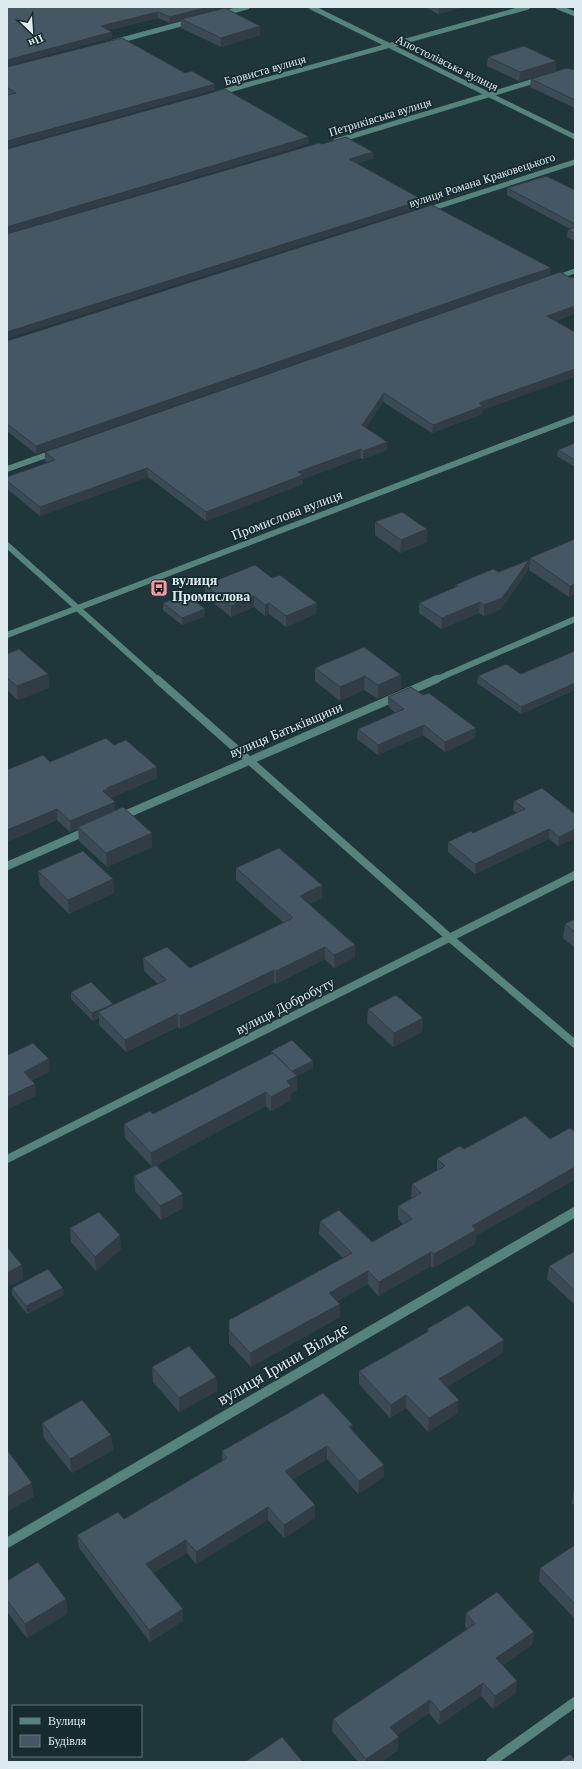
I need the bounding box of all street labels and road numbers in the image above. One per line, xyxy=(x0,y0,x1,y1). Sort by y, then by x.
street label: Апостолівська вулиця xyxy=(393,32,501,94)
street label: Барвиста вулиця xyxy=(222,52,308,88)
street label: Петриківська вулиця xyxy=(327,95,433,139)
street label: вулиця Романа Краковецького xyxy=(407,150,557,210)
street label: Промислова вулиця xyxy=(229,487,345,543)
street label: вулиця Батьківщини xyxy=(227,699,345,761)
street label: вулиця Добробуту xyxy=(233,975,337,1037)
street label: вулиця Ірини Вільде xyxy=(214,1319,352,1409)

